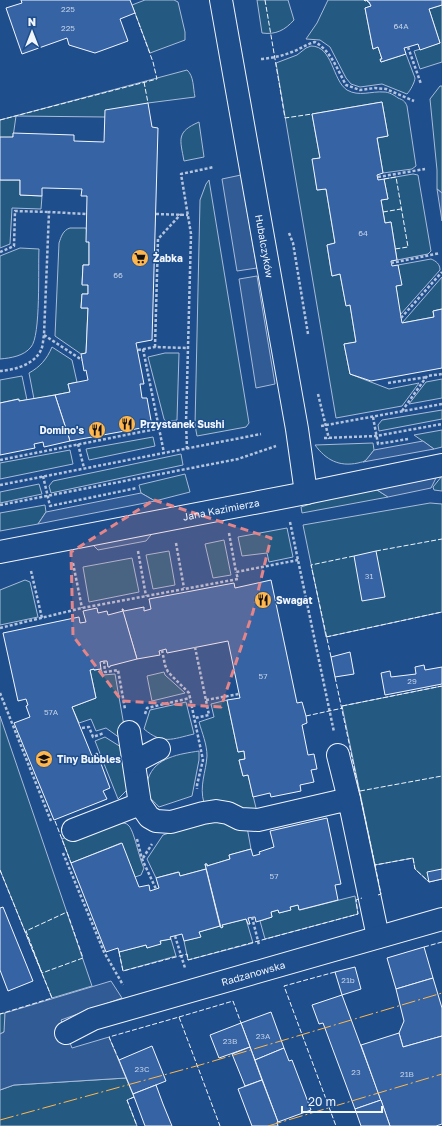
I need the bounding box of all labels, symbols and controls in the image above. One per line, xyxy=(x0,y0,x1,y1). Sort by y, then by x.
house number: 225 xyxy=(61,4,75,14)
north arrow xyxy=(12,12,52,52)
text: N xyxy=(28,15,36,28)
house number: 64A xyxy=(393,21,409,31)
house number: 225 xyxy=(61,23,75,33)
street label: Hubalczyków xyxy=(253,213,276,279)
house number: 64 xyxy=(358,228,368,238)
supermarket icon: Żabka xyxy=(130,248,150,268)
place label: Żabka xyxy=(153,252,183,264)
house number: 66 xyxy=(113,270,123,280)
restaurant icon: Przystanek Sushi xyxy=(117,414,137,434)
place label: Przystanek Sushi xyxy=(140,418,225,430)
restaurant icon: Domino's xyxy=(87,420,107,440)
place label: Domino's xyxy=(39,424,84,436)
street label: Jana Kazimierza xyxy=(182,496,260,523)
house number: 31 xyxy=(365,571,373,581)
restaurant icon: Swagat xyxy=(253,590,273,610)
place label: Swagat xyxy=(276,594,312,606)
house number: 57 xyxy=(259,671,267,681)
house number: 29 xyxy=(407,676,417,686)
house number: 57A xyxy=(44,707,59,717)
school or university icon: Tiny Bubbles xyxy=(34,749,54,769)
place label: Tiny Bubbles xyxy=(57,753,121,765)
house number: 57 xyxy=(270,871,278,881)
street label: Radzanowska xyxy=(220,958,287,988)
house number: 21b xyxy=(341,975,355,985)
house number: 23A xyxy=(256,1031,271,1041)
house number: 23B xyxy=(223,1036,237,1046)
house number: 23C xyxy=(135,1064,150,1074)
house number: 23 xyxy=(351,1067,361,1077)
house number: 21B xyxy=(400,1069,414,1079)
scale bar xyxy=(302,1088,382,1114)
text: 20 m xyxy=(308,1094,336,1109)

